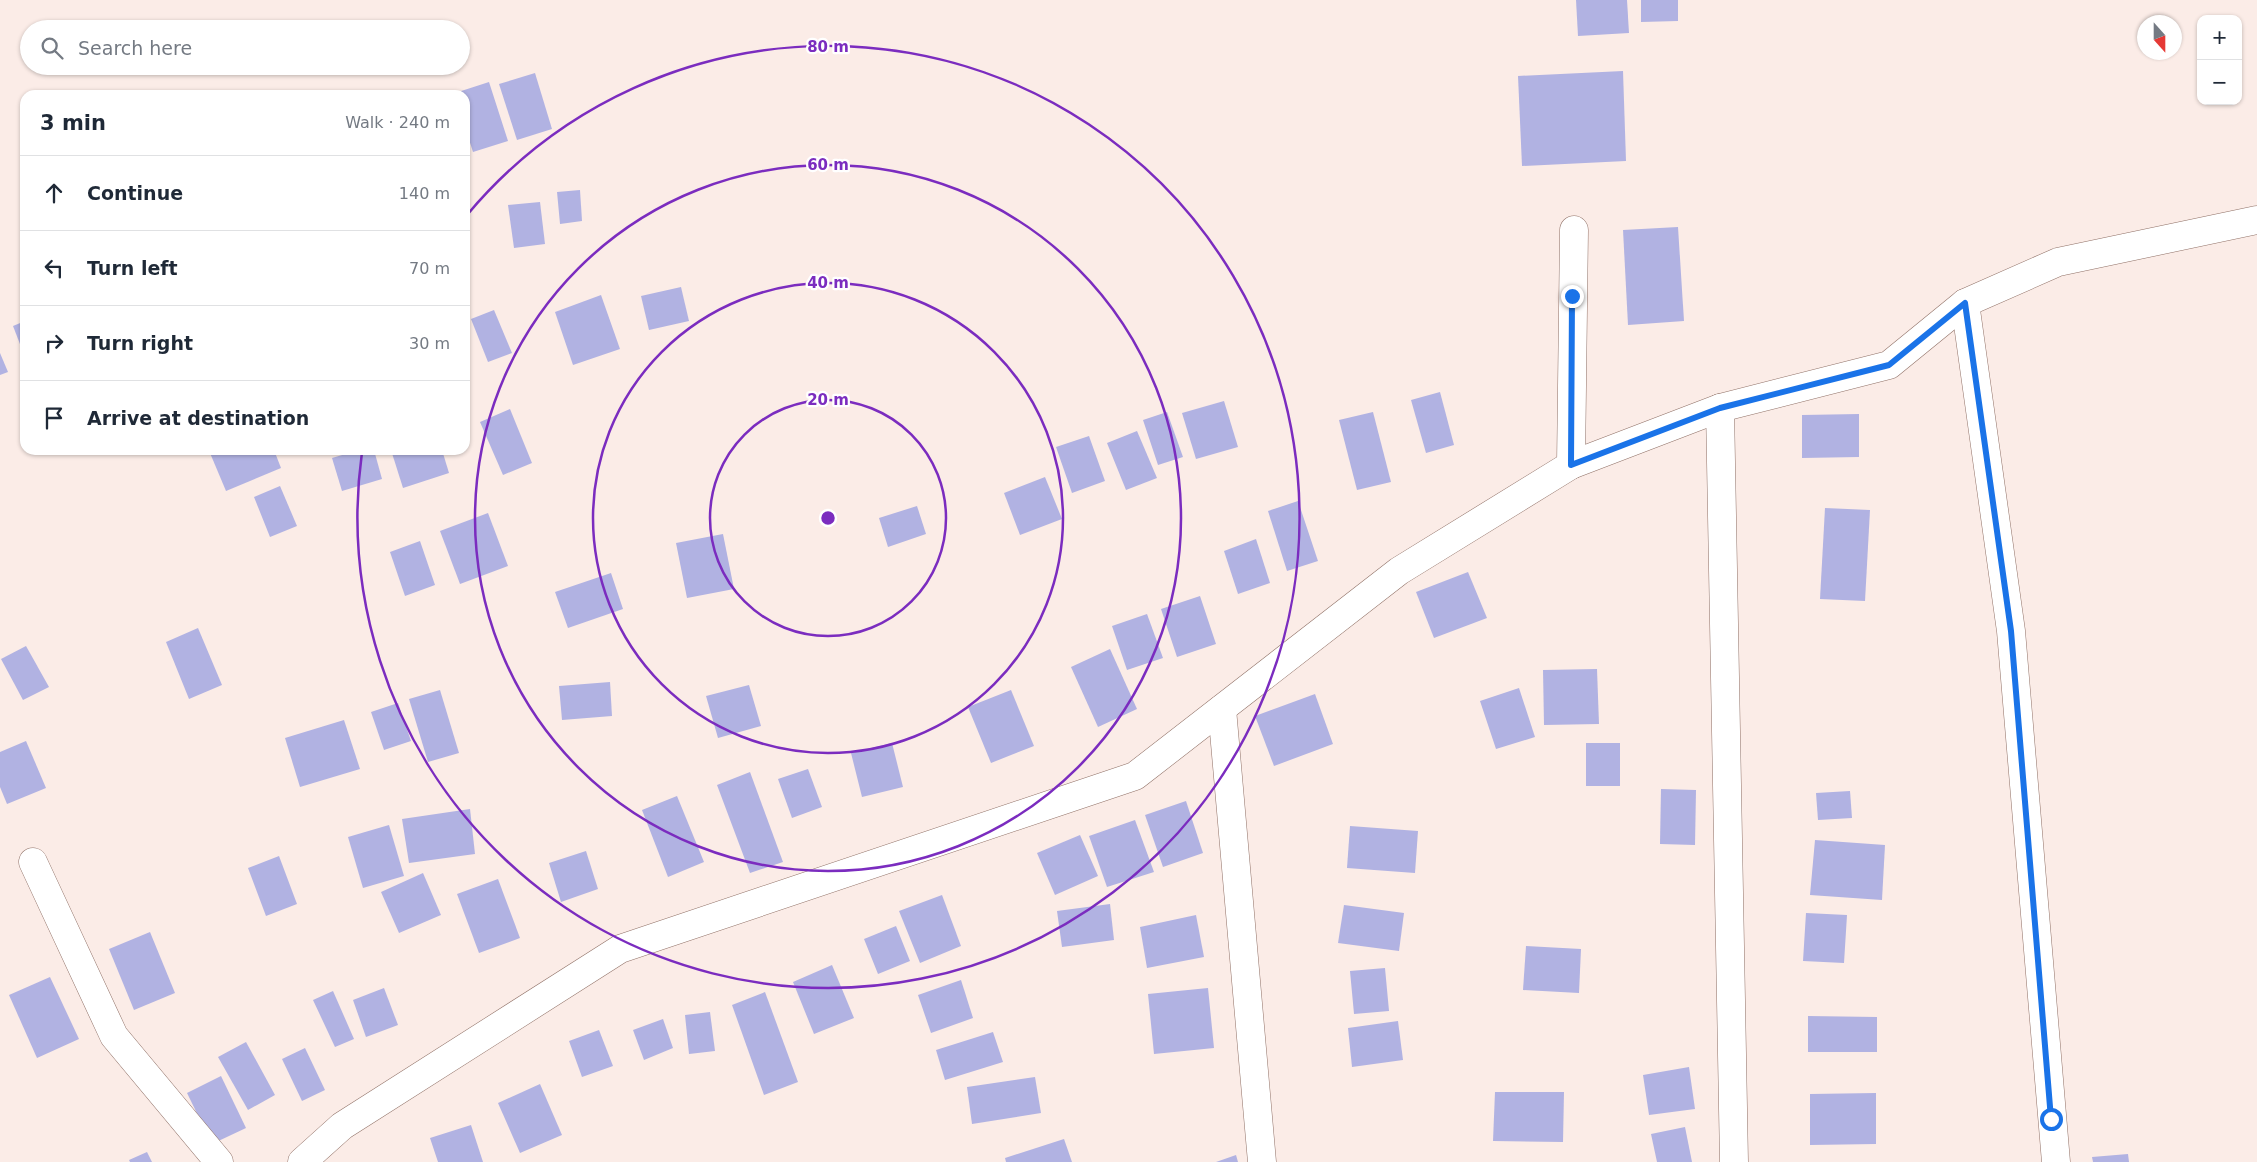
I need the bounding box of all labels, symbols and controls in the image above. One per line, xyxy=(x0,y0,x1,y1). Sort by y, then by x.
north arrow xyxy=(2137,15,2182,60)
map controls xyxy=(2197,15,2242,105)
button: + xyxy=(2197,15,2242,60)
search box xyxy=(20,20,470,75)
icon: search xyxy=(38,34,66,62)
text: Search here xyxy=(78,37,192,59)
text: 80 m xyxy=(807,38,849,56)
button: − xyxy=(2197,60,2242,105)
text: 3 min xyxy=(40,111,106,135)
text: Walk · 240 m xyxy=(345,113,450,132)
text: 60 m xyxy=(807,156,849,174)
icon: ahead xyxy=(40,179,68,207)
text: Continue xyxy=(87,182,183,204)
text: 140 m xyxy=(399,184,450,203)
icon: left xyxy=(40,254,68,282)
text: Turn left xyxy=(87,257,178,279)
text: 70 m xyxy=(409,259,450,278)
text: 40 m xyxy=(807,274,849,292)
route end xyxy=(1561,285,1584,308)
icon: right xyxy=(40,329,68,357)
text: Turn right xyxy=(87,332,193,354)
text: 30 m xyxy=(409,334,450,353)
text: 20 m xyxy=(807,391,849,409)
icon: arrive xyxy=(40,404,68,432)
text: Arrive at destination xyxy=(87,407,309,429)
centre of rings xyxy=(819,509,837,527)
route start xyxy=(2040,1108,2063,1131)

